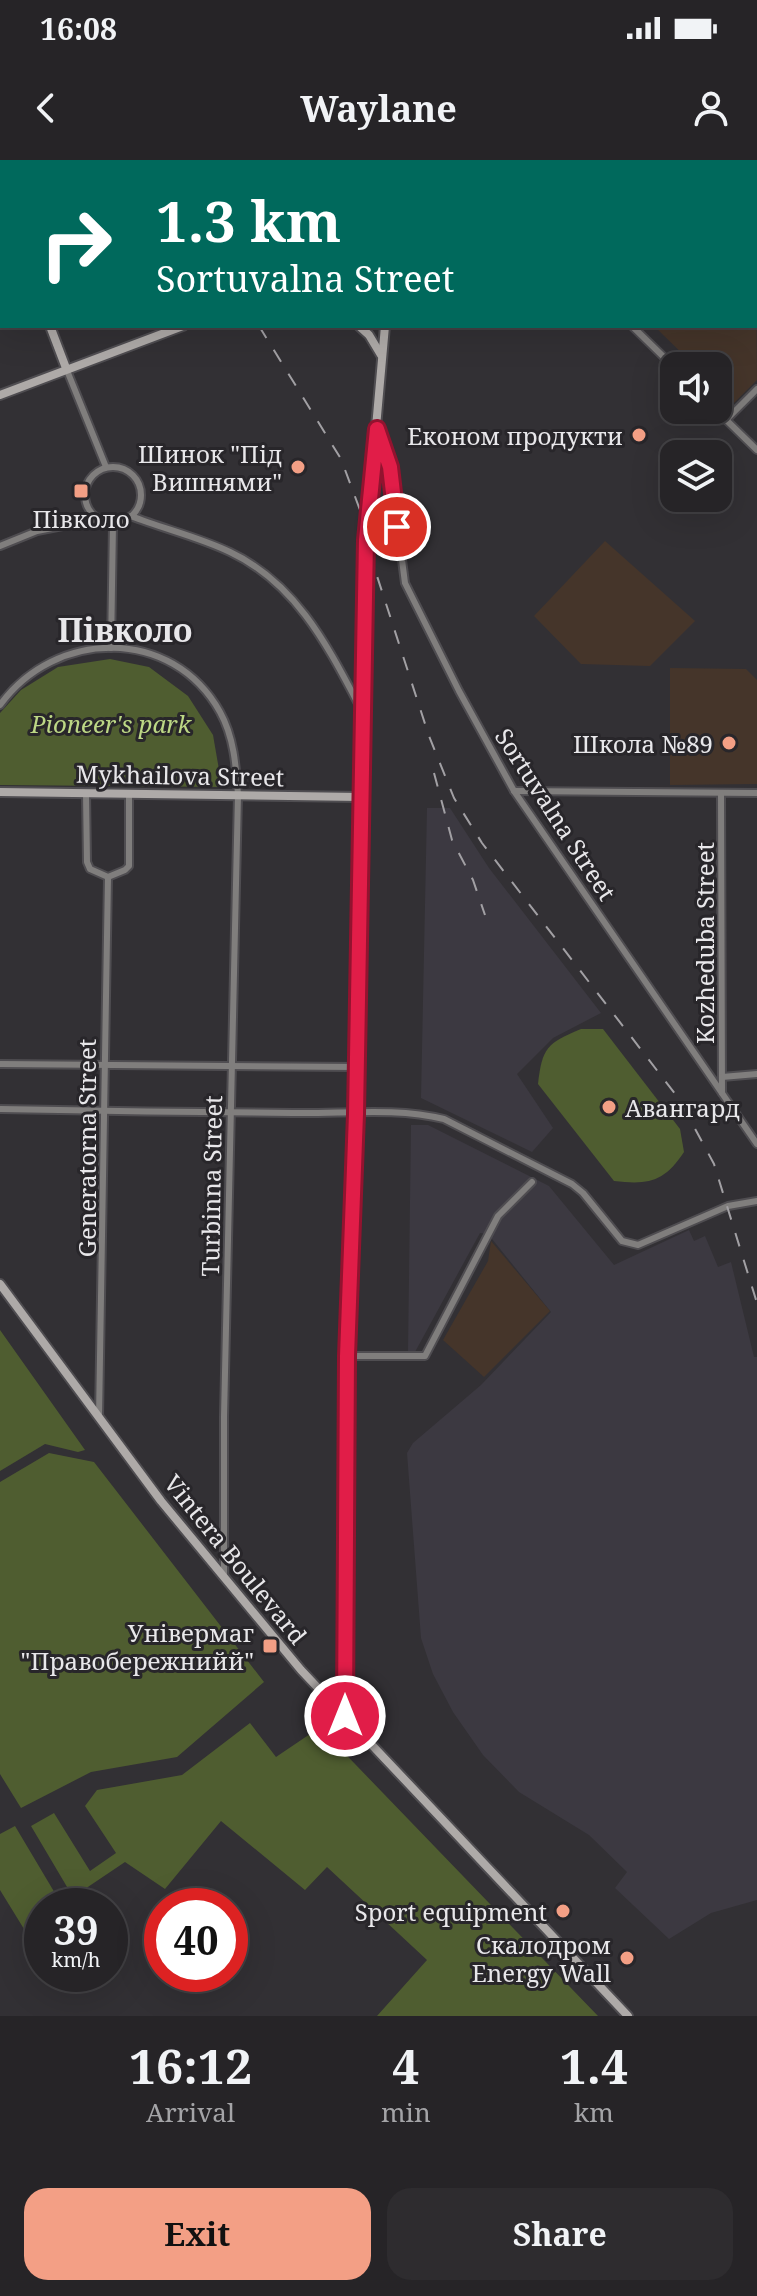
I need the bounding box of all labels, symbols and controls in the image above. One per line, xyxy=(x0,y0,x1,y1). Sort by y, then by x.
text: 16:08 xyxy=(40,8,117,49)
text: Waylane xyxy=(300,84,457,133)
icon: back xyxy=(24,86,68,130)
icon: person xyxy=(689,86,733,130)
text: 1.3 km xyxy=(156,182,341,258)
icon: right xyxy=(24,192,128,296)
text: Sortuvalna Street xyxy=(156,254,454,303)
map controls xyxy=(660,352,732,512)
button: sound xyxy=(660,352,732,424)
place label: Економ продукти xyxy=(407,419,623,452)
marker: Економ продукти xyxy=(630,426,648,444)
place label: Шинок "Під Вишнями" xyxy=(138,437,282,498)
button: layers xyxy=(660,440,732,512)
marker: Шинок "Під Вишнями" xyxy=(289,458,307,476)
marker: Півколо xyxy=(72,482,90,500)
pin xyxy=(363,493,431,561)
place label: Півколо xyxy=(32,502,130,535)
icon: arrive xyxy=(375,505,419,549)
district label: Півколо xyxy=(58,608,192,651)
park label: Pioneer's park xyxy=(30,707,193,740)
street label: Sortuvalna Street xyxy=(488,722,624,906)
place label: Школа №89 xyxy=(573,727,713,760)
marker: Школа №89 xyxy=(720,734,738,752)
street label: Mykhailova Street xyxy=(76,757,284,793)
street label: Kozheduba Street xyxy=(688,842,721,1044)
street label: Generatorna Street xyxy=(70,1039,103,1257)
place label: Авангард xyxy=(625,1091,740,1124)
street label: Turbinna Street xyxy=(193,1095,229,1277)
marker: Авангард xyxy=(600,1098,618,1116)
street label: Vintera Boulevard xyxy=(157,1467,315,1651)
place label: Універмаг "Правобережнийй" xyxy=(21,1616,254,1677)
marker: Універмаг "Правобережнийй" xyxy=(261,1637,279,1655)
position arrow xyxy=(303,1674,387,1758)
speed limit sign: 40 xyxy=(144,1888,248,1992)
place label: Sport equipment xyxy=(355,1895,547,1928)
text: 39 xyxy=(53,1902,99,1957)
marker: Sport equipment xyxy=(554,1902,572,1920)
place label: Скалодром Energy Wall xyxy=(472,1928,612,1989)
text: km/h xyxy=(51,1946,101,1973)
marker: Скалодром Energy Wall xyxy=(618,1949,636,1967)
text: 16:12 xyxy=(129,2033,252,2098)
text: 4 xyxy=(392,2033,419,2098)
text: 1.4 xyxy=(560,2033,628,2098)
text: Arrival xyxy=(146,2094,235,2130)
text: min xyxy=(381,2094,431,2130)
text: km xyxy=(574,2094,614,2130)
button: Exit xyxy=(24,2188,371,2280)
button: Share xyxy=(387,2188,733,2280)

